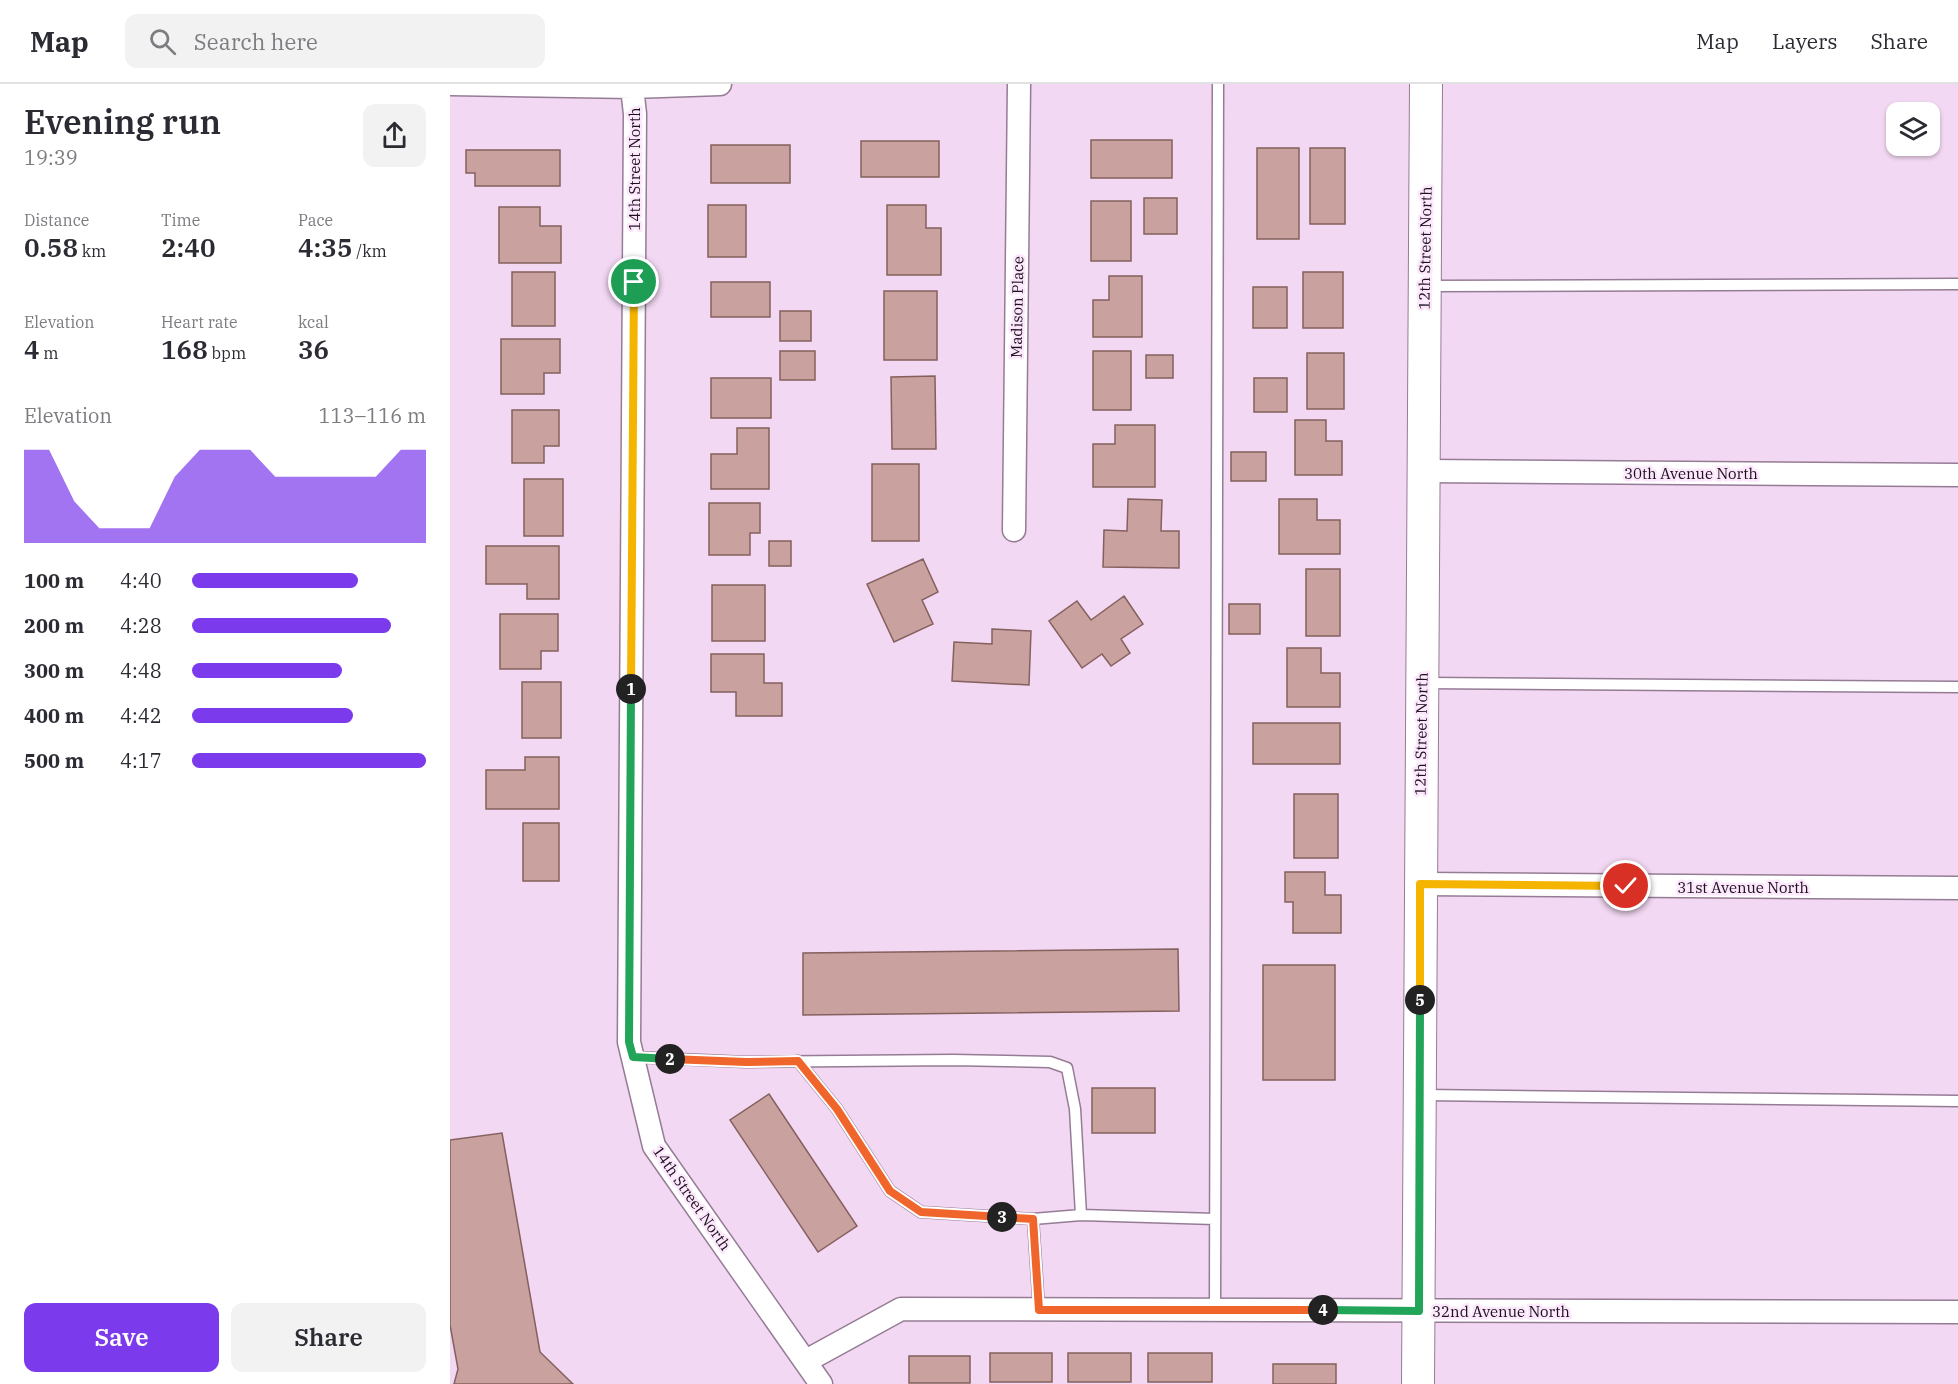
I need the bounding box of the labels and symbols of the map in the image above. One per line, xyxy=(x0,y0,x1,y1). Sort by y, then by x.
street label: 14th Street North xyxy=(625,107,644,231)
street label: 12th Street North xyxy=(1414,186,1436,310)
pin xyxy=(608,256,659,307)
street label: Madison Place xyxy=(1007,256,1027,358)
street label: 30th Avenue North xyxy=(1624,464,1758,483)
street label: 12th Street North xyxy=(1410,672,1432,796)
pin: 1 xyxy=(616,674,646,704)
pin xyxy=(1600,860,1651,911)
street label: 31st Avenue North xyxy=(1677,878,1809,897)
pin: 5 xyxy=(1405,985,1435,1015)
pin: 2 xyxy=(655,1044,685,1074)
street label: 14th Street North xyxy=(649,1142,735,1254)
pin: 3 xyxy=(987,1202,1017,1232)
pin: 4 xyxy=(1308,1295,1338,1325)
street label: 32nd Avenue North xyxy=(1432,1302,1570,1321)

